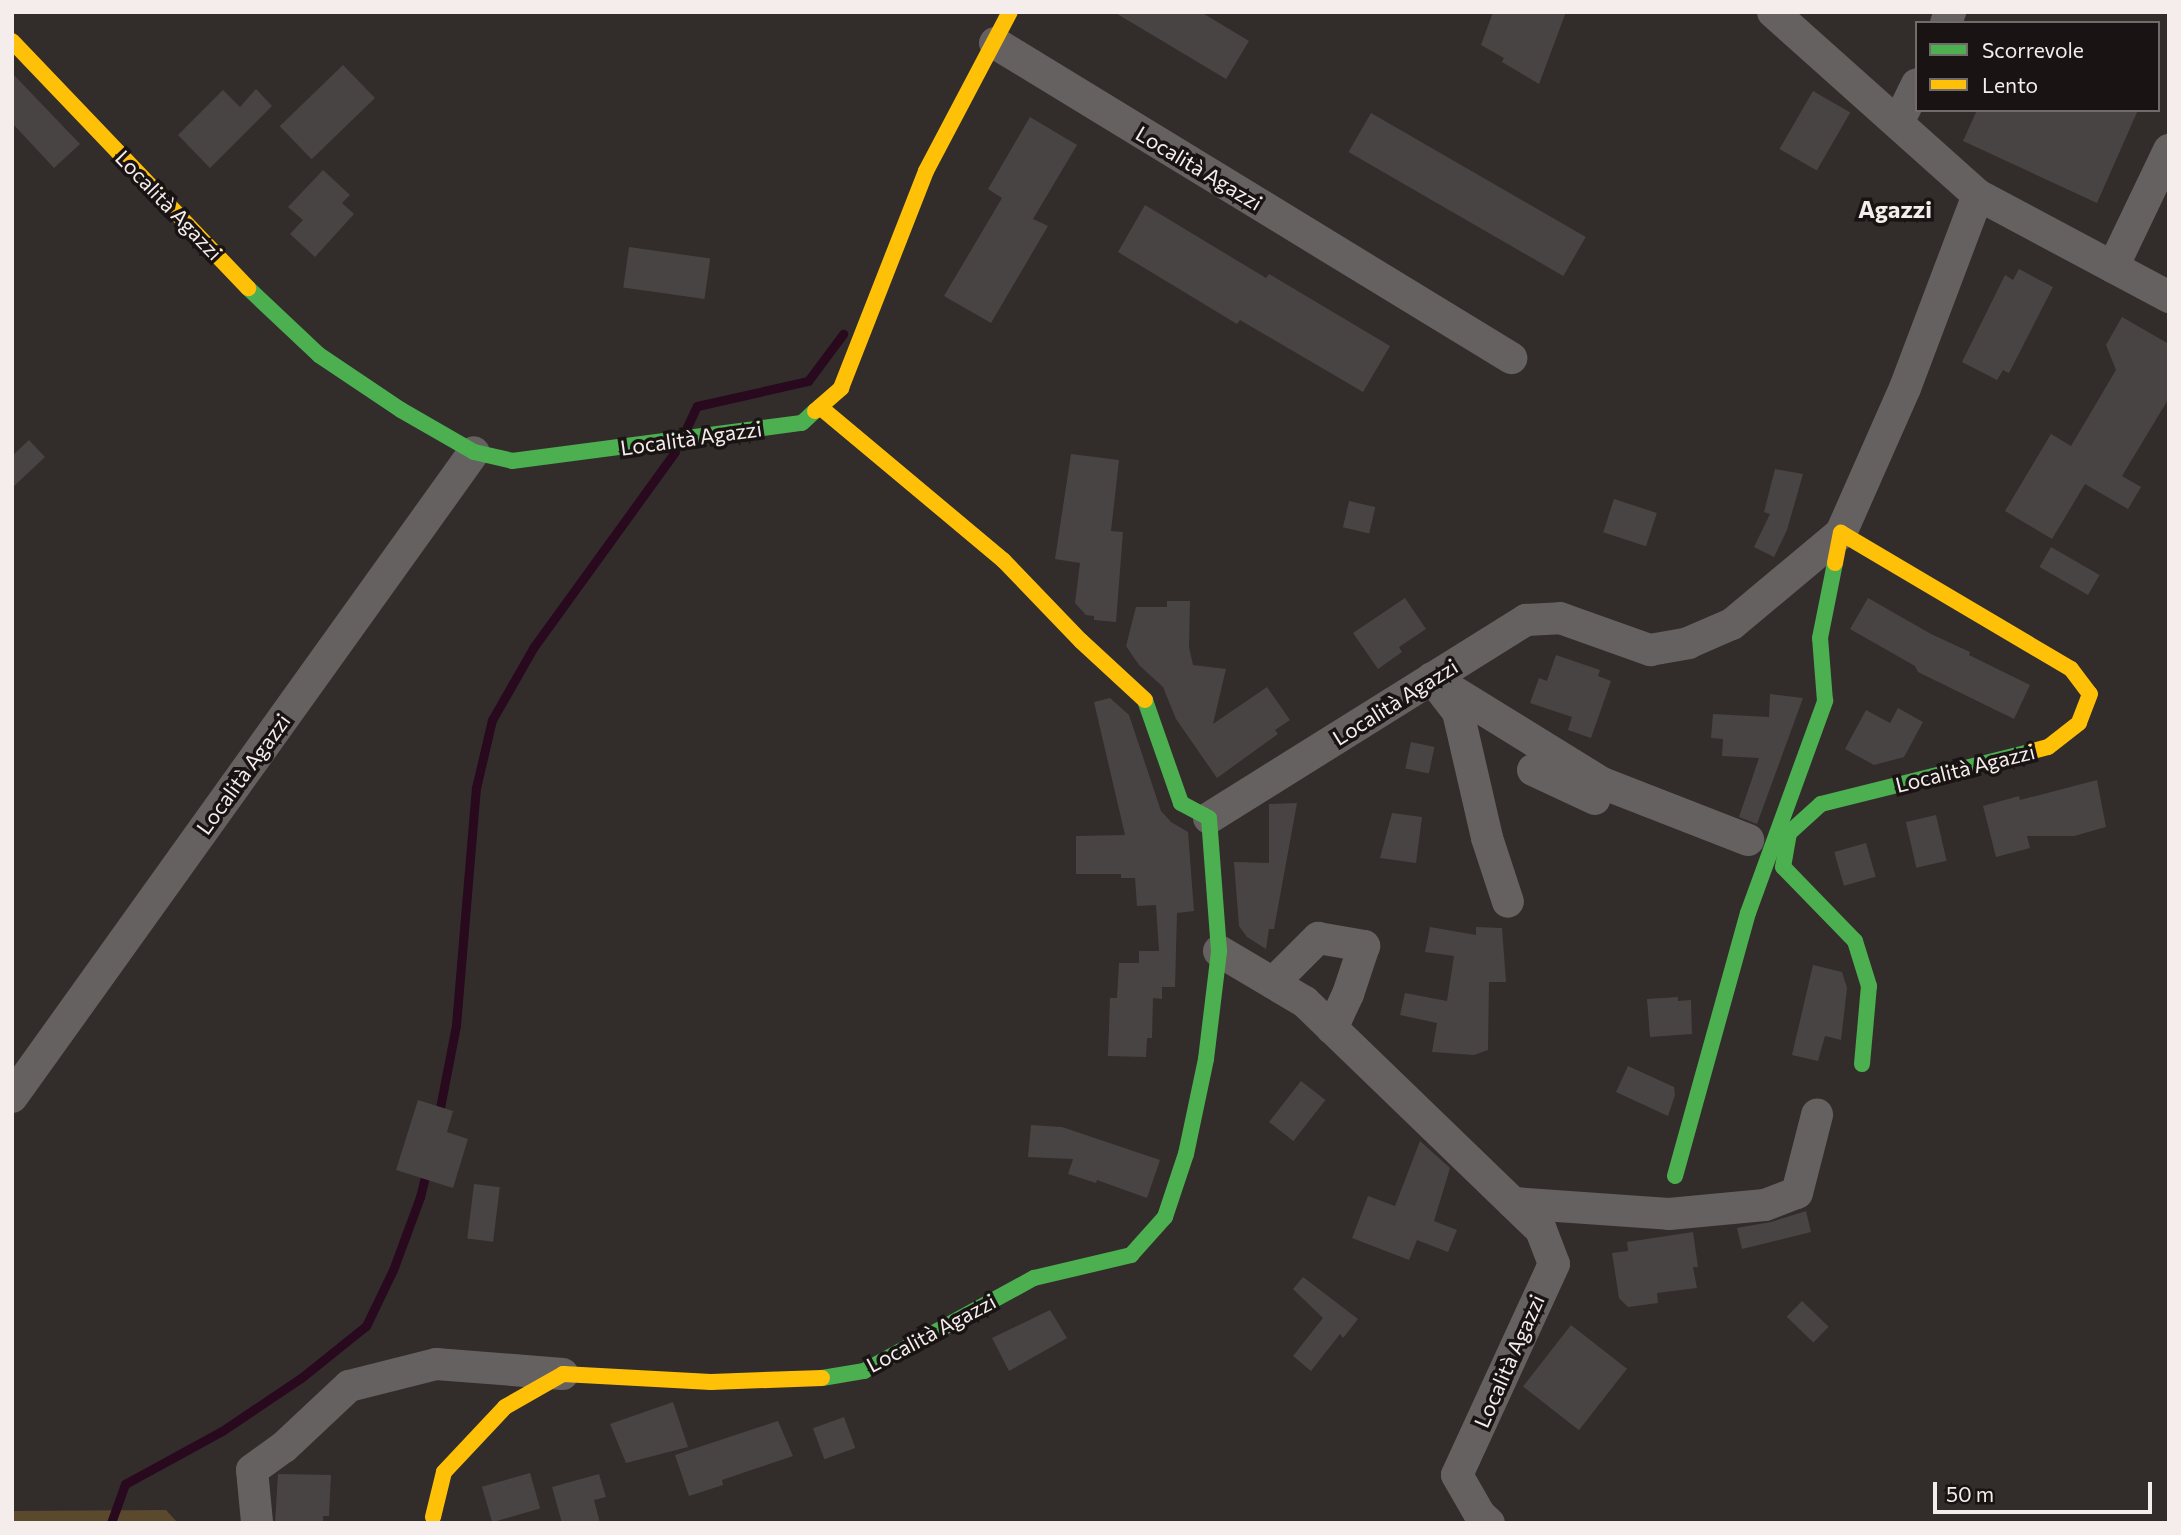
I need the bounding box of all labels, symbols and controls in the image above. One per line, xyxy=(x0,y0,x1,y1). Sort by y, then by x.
legend xyxy=(1915,21,2160,112)
text: Scorrevole xyxy=(1982,37,2084,62)
text: Lento xyxy=(1982,72,2038,97)
street label: Località Agazzi xyxy=(1131,120,1267,216)
street label: Località Agazzi xyxy=(110,145,228,265)
district label: Agazzi xyxy=(1858,195,1932,223)
street label: Località Agazzi xyxy=(619,416,763,460)
street label: Località Agazzi xyxy=(1328,654,1462,750)
street label: Località Agazzi xyxy=(191,709,295,839)
street label: Località Agazzi xyxy=(1893,739,2037,797)
street label: Località Agazzi xyxy=(862,1288,1000,1378)
street label: Località Agazzi xyxy=(1468,1291,1550,1431)
scale bar xyxy=(1936,1468,2155,1512)
text: 50 m xyxy=(1946,1481,1994,1506)

